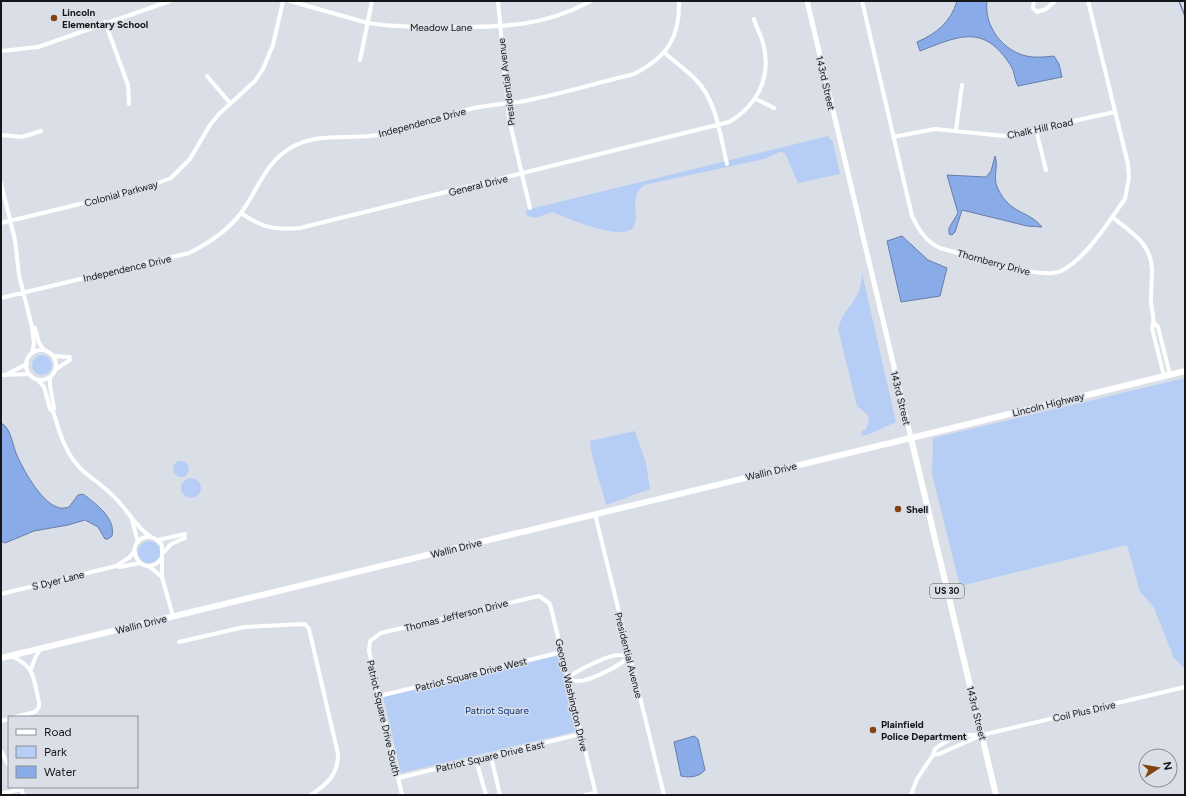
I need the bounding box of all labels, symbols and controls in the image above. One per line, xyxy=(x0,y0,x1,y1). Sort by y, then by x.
place label: Lincoln Elementary School xyxy=(62,6,148,31)
marker: Lincoln Elementary School xyxy=(49,13,59,23)
street label: Meadow Lane xyxy=(410,21,473,34)
street label: Presidential Avenue xyxy=(495,37,518,126)
street label: 143rd Street xyxy=(813,55,838,112)
street label: Independence Drive xyxy=(377,104,468,140)
street label: Chalk Hill Road xyxy=(1006,115,1074,142)
street label: General Drive xyxy=(447,172,510,199)
street label: Colonial Parkway xyxy=(83,177,160,210)
street label: Thornberry Drive xyxy=(956,247,1032,279)
street label: Independence Drive xyxy=(82,252,173,285)
street label: 143rd Street xyxy=(887,370,914,427)
street label: Lincoln Highway xyxy=(1011,389,1086,420)
street label: Wallin Drive xyxy=(744,459,799,484)
place label: Shell xyxy=(906,503,928,516)
marker: Shell xyxy=(893,504,903,514)
street label: Wallin Drive xyxy=(429,536,484,561)
street label: S Dyer Lane xyxy=(31,568,86,593)
road number: US 30 xyxy=(930,584,964,598)
street label: Thomas Jefferson Drive xyxy=(403,596,510,635)
street label: Presidential Avenue xyxy=(612,611,646,700)
street label: Wallin Drive xyxy=(114,612,169,637)
street label: George Washington Drive xyxy=(552,638,591,753)
street label: Patriot Square Drive West xyxy=(414,654,529,695)
street label: Patriot Square Drive South xyxy=(364,659,403,778)
street label: 143rd Street xyxy=(963,685,990,742)
street label: Coil Plus Drive xyxy=(1052,698,1117,725)
park label: Patriot Square xyxy=(465,704,529,717)
legend xyxy=(8,716,138,788)
place label: Plainfield Police Department xyxy=(881,718,967,743)
text: Road xyxy=(44,725,72,739)
marker: Plainfield Police Department xyxy=(868,725,878,735)
street label: Patriot Square Drive East xyxy=(434,738,546,775)
text: Park xyxy=(44,745,67,759)
north arrow xyxy=(1138,748,1178,788)
text: N xyxy=(1160,761,1175,772)
text: Water xyxy=(44,765,76,779)

